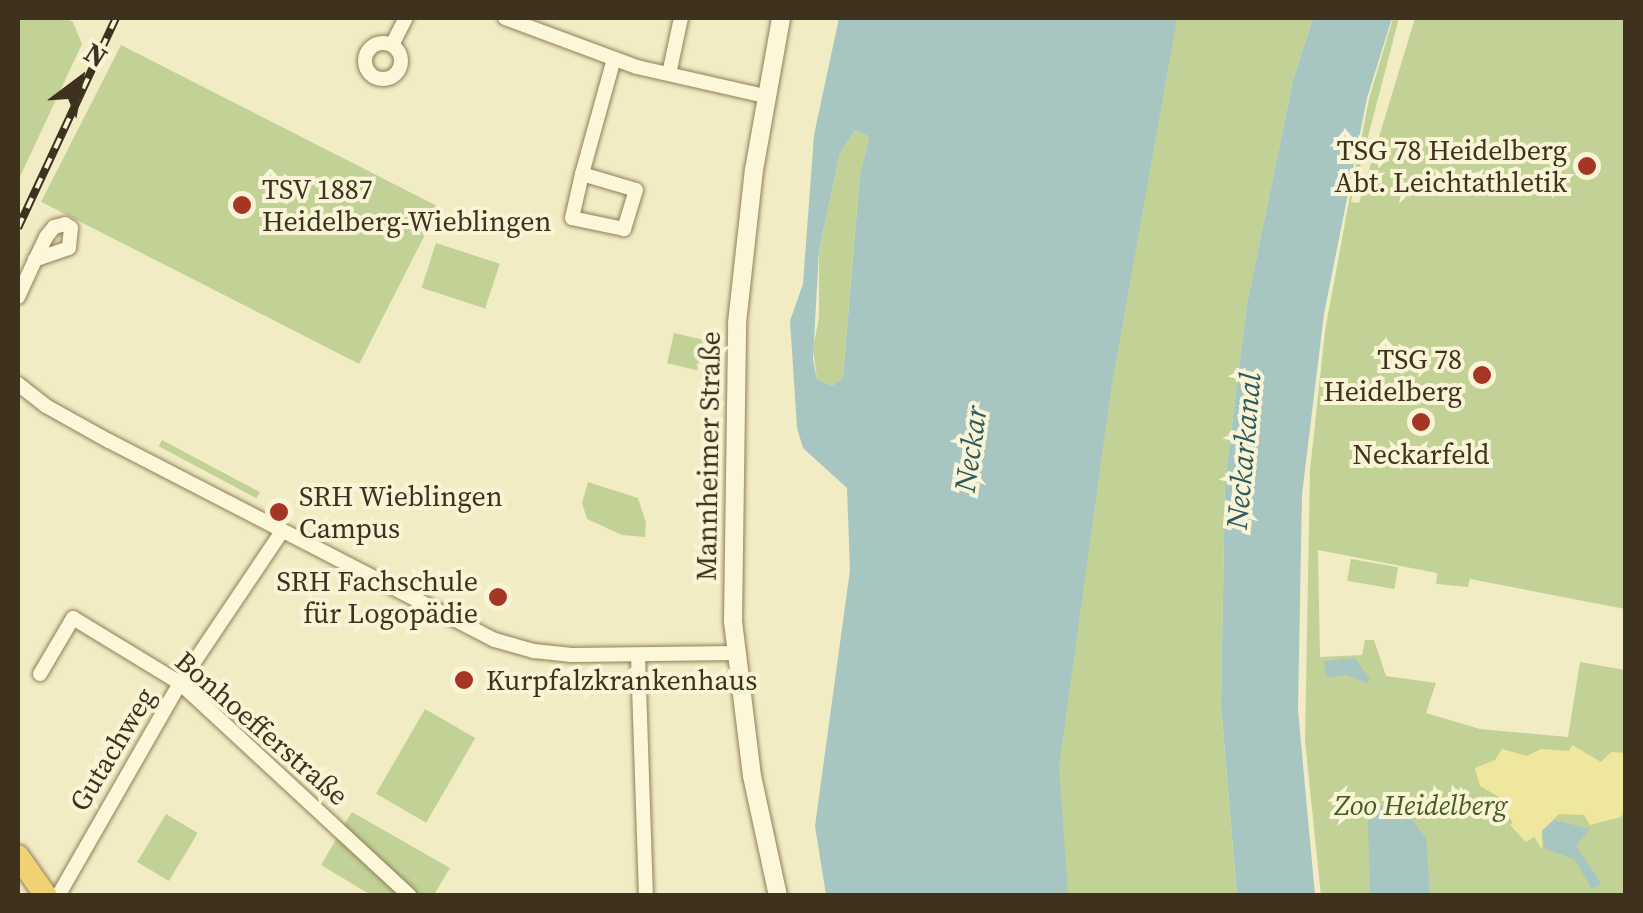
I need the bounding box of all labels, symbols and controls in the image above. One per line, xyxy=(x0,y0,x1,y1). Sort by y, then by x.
north arrow xyxy=(30,30,130,130)
text: N xyxy=(77,33,115,76)
place label: TSG 78 Heidelberg Abt. Leichtathletik xyxy=(1334,133,1567,199)
marker: TSG 78 Heidelberg Abt. Leichtathletik xyxy=(1576,155,1598,177)
place label: TSV 1887 Heidelberg-Wieblingen xyxy=(262,172,551,238)
marker: TSV 1887 Heidelberg-Wieblingen xyxy=(231,194,253,216)
street label: Mannheimer Straße xyxy=(689,331,727,581)
place label: TSG 78 Heidelberg xyxy=(1323,342,1462,408)
marker: TSG 78 Heidelberg xyxy=(1471,364,1493,386)
water label: Neckarkanal xyxy=(1219,371,1269,531)
water label: Neckar xyxy=(947,403,995,495)
marker: Neckarfeld xyxy=(1410,411,1432,433)
place label: Neckarfeld xyxy=(1353,437,1489,471)
place label: SRH Wieblingen Campus xyxy=(299,479,504,545)
marker: SRH Wieblingen Campus xyxy=(268,501,290,523)
place label: SRH Fachschule für Logopädie xyxy=(276,564,478,630)
marker: SRH Fachschule für Logopädie xyxy=(487,586,509,608)
street label: Bonhoefferstraße xyxy=(169,644,355,812)
place label: Kurpfalzkrankenhaus xyxy=(486,663,757,697)
marker: Kurpfalzkrankenhaus xyxy=(451,667,477,693)
street label: Gutachweg xyxy=(62,681,162,817)
park label: Zoo Heidelberg xyxy=(1335,788,1507,822)

